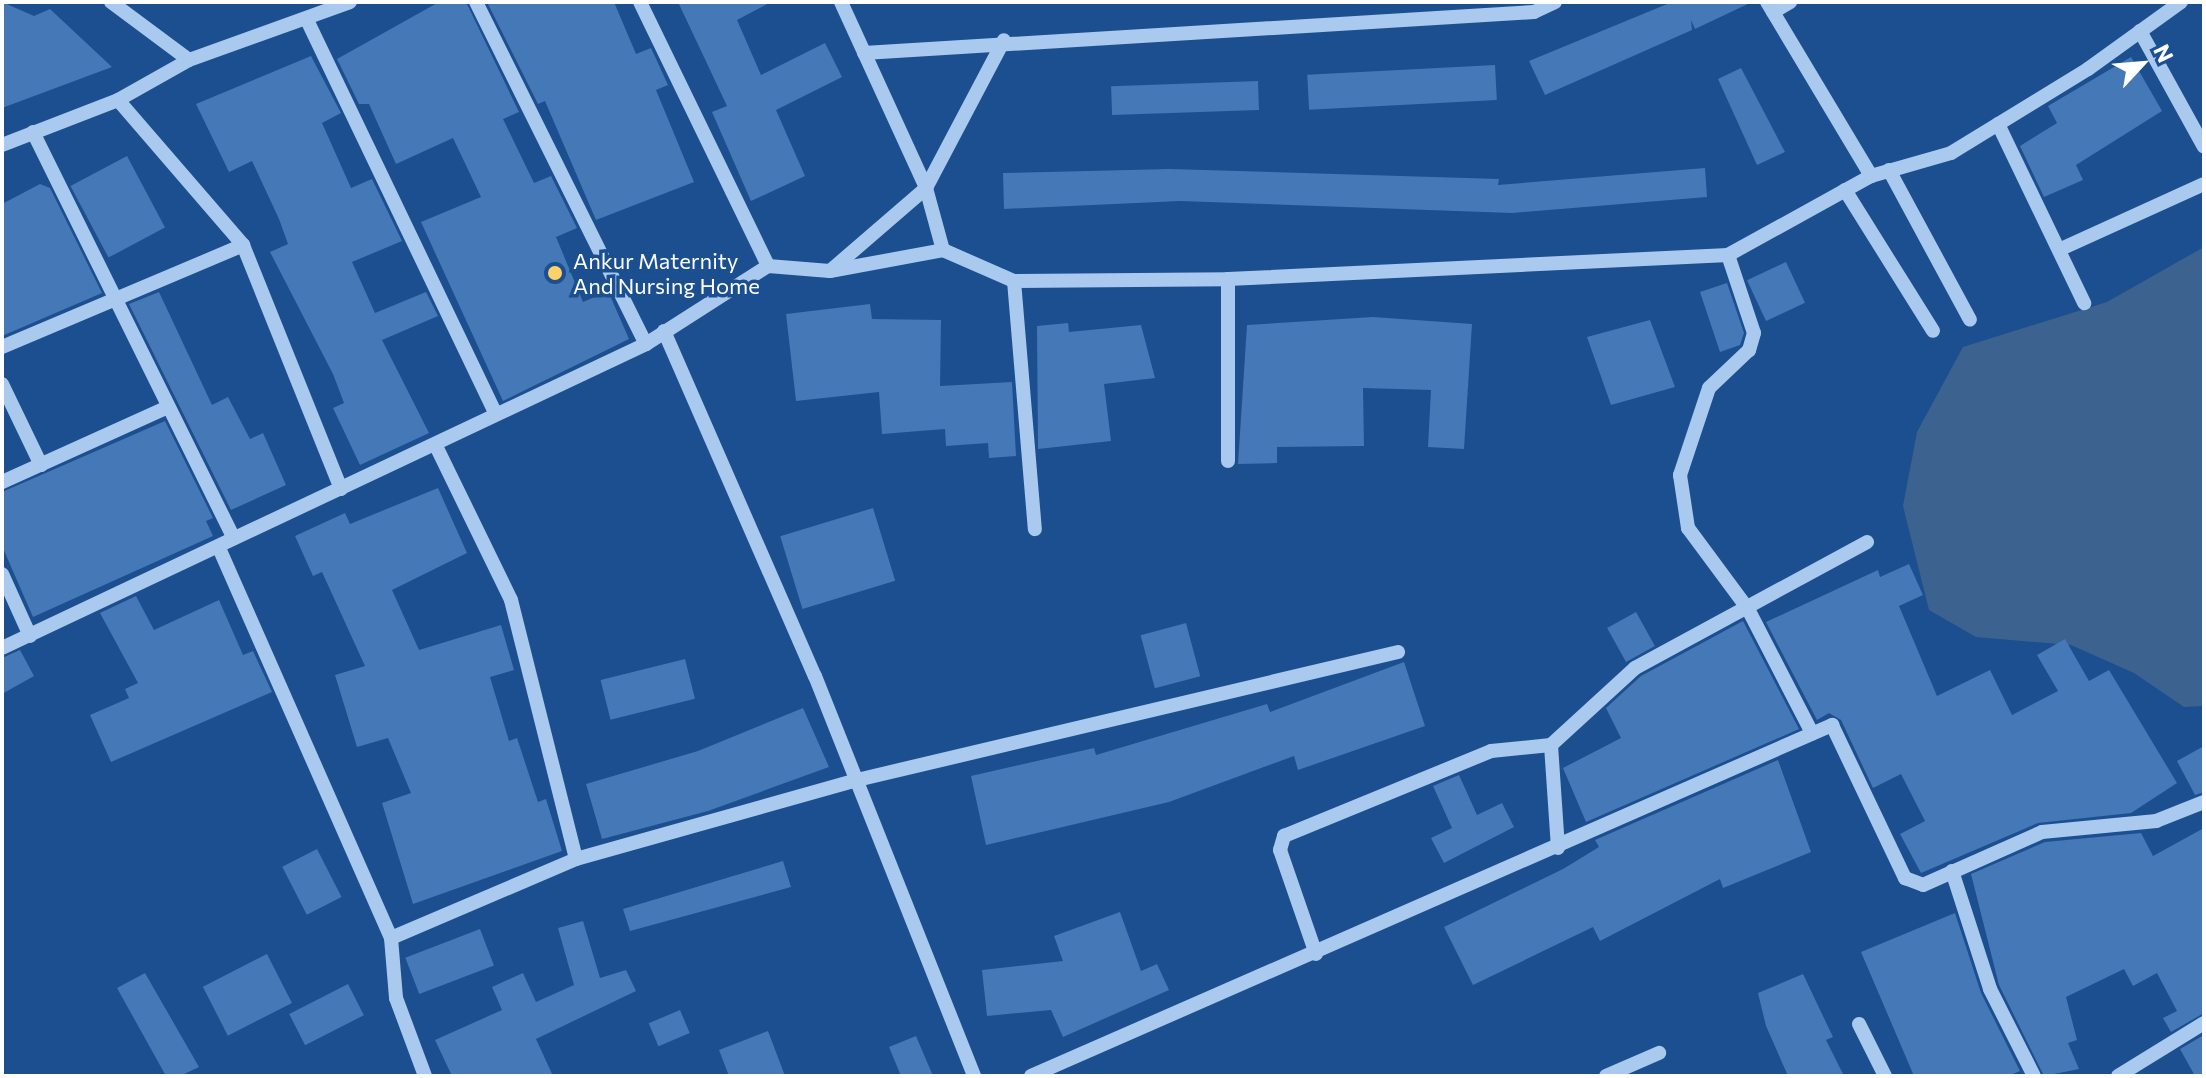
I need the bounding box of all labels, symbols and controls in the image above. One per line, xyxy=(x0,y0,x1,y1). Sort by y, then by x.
north arrow xyxy=(2102,24,2182,104)
text: N xyxy=(2148,40,2180,67)
place label: Ankur Maternity And Nursing Home xyxy=(573,247,760,298)
marker: Ankur Maternity And Nursing Home xyxy=(544,262,566,284)

